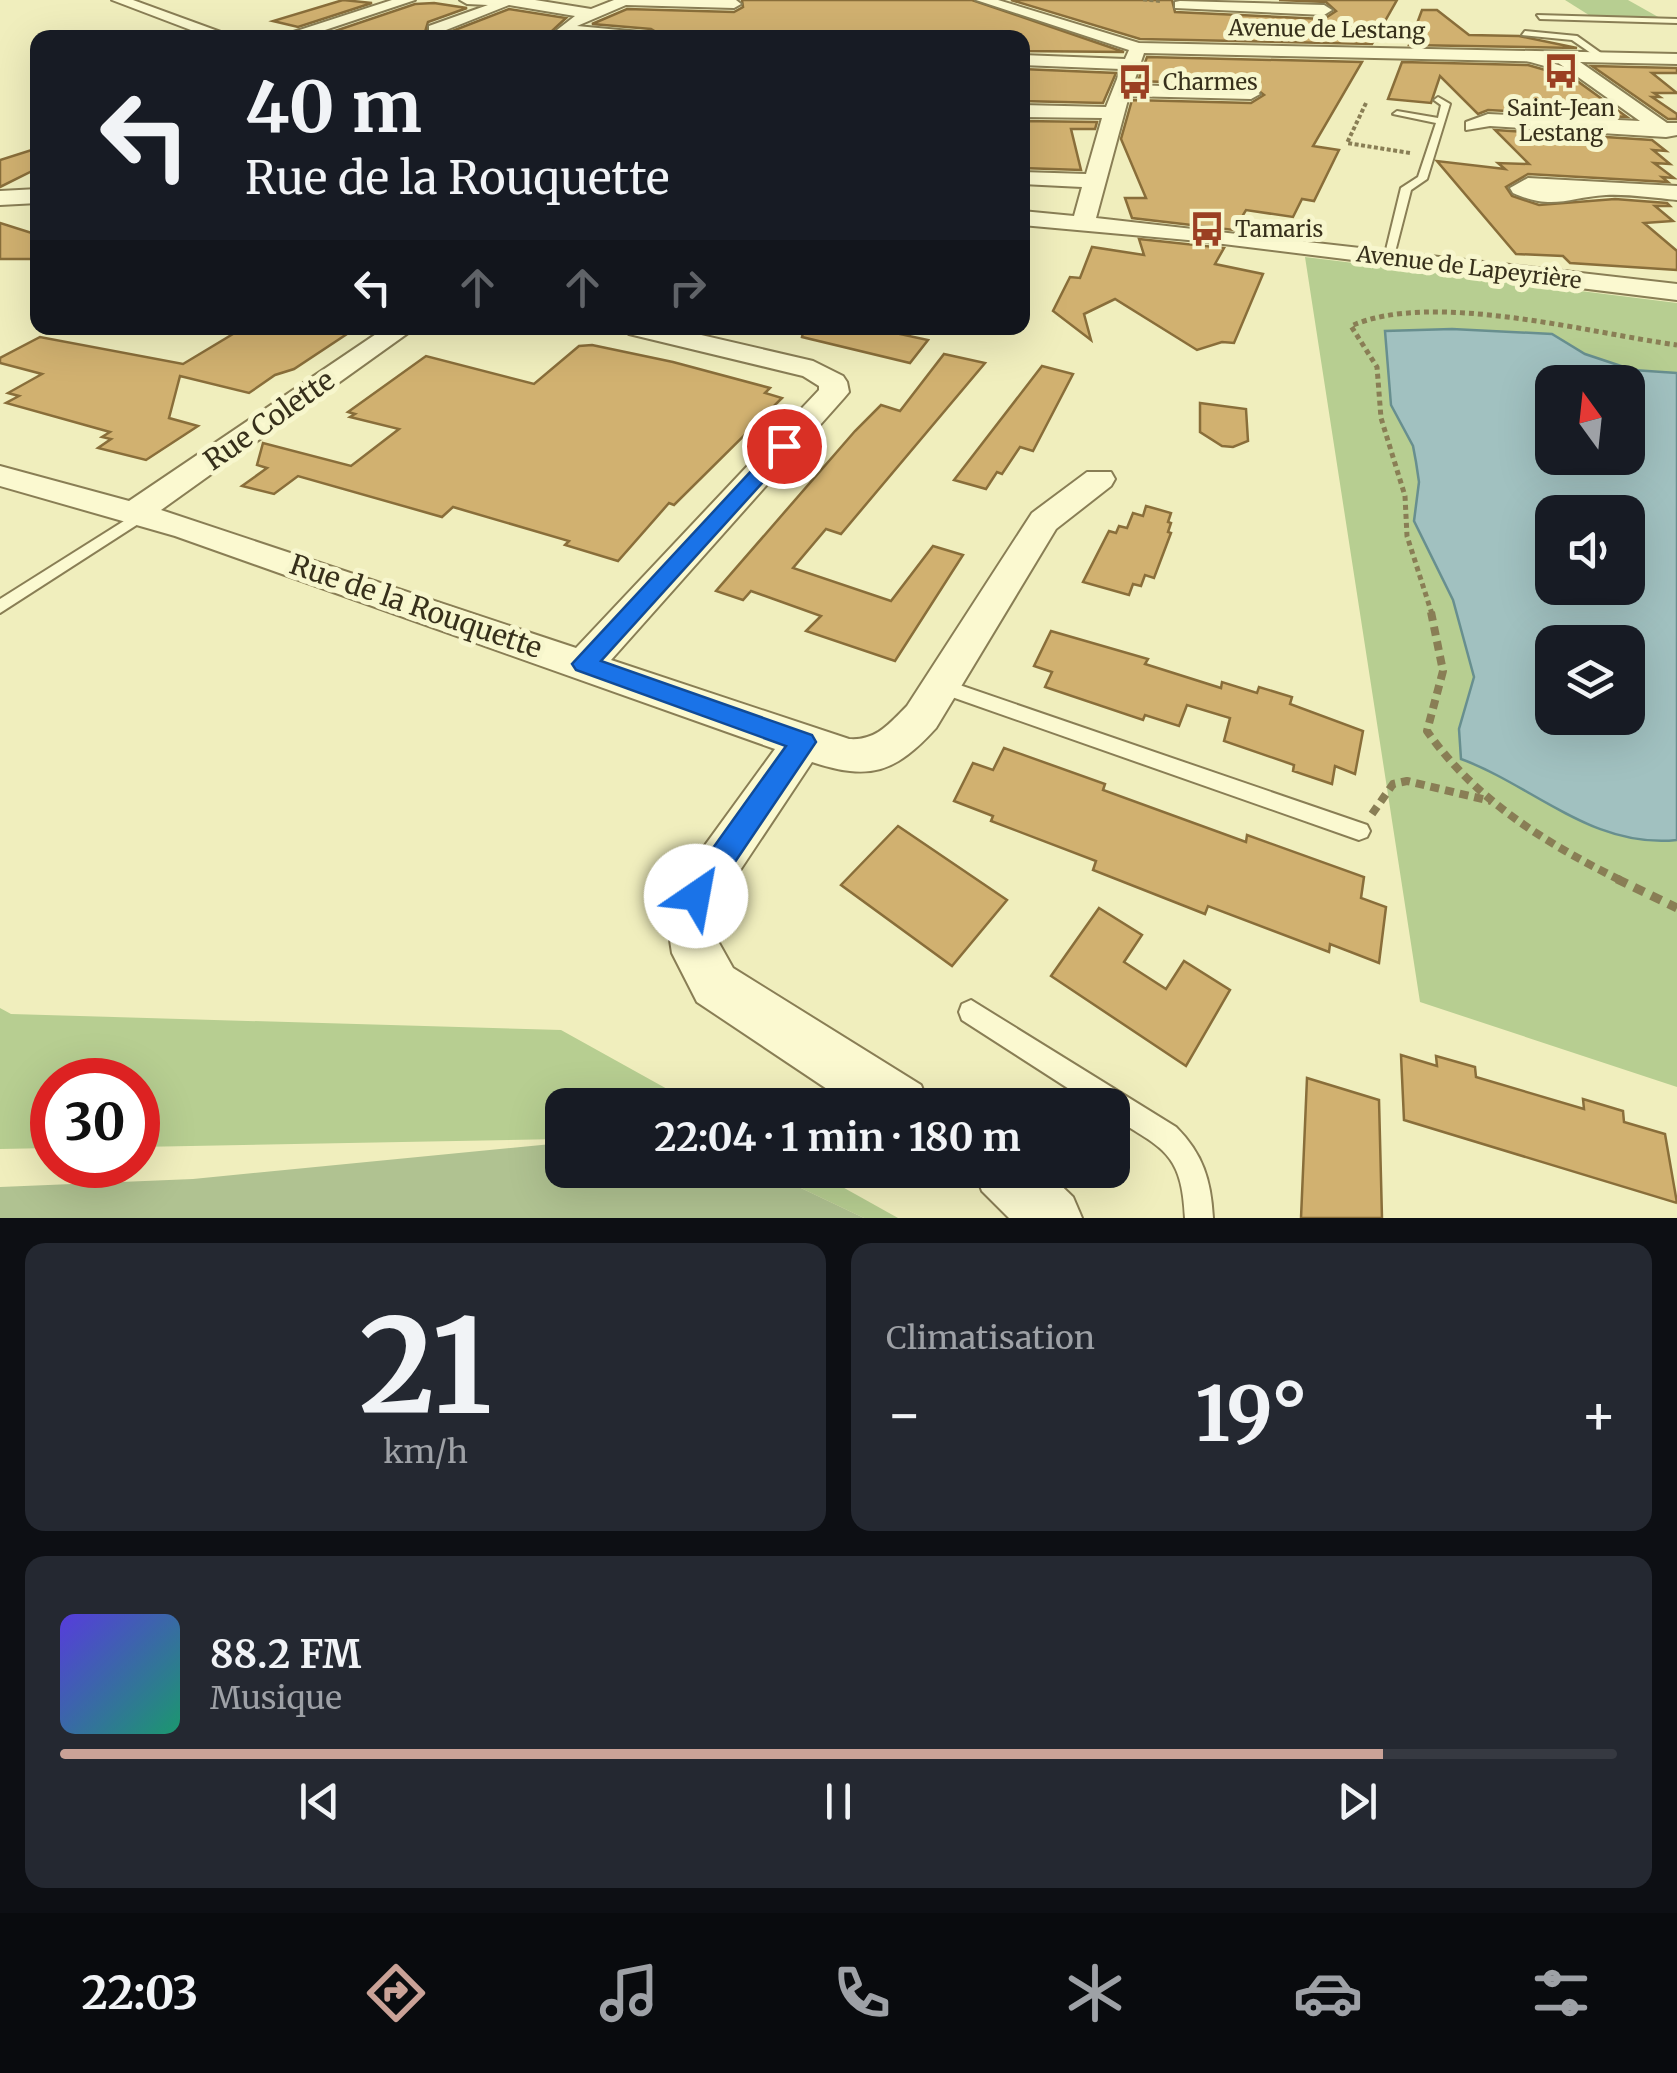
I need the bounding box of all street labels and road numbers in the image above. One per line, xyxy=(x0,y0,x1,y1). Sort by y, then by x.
street label: Avenue de Lestang xyxy=(1227,13,1426,45)
street label: Avenue de Lapeyrière xyxy=(1354,239,1583,295)
street label: Rue Colette xyxy=(197,362,341,478)
street label: Rue de la Rouquette xyxy=(285,546,547,666)

